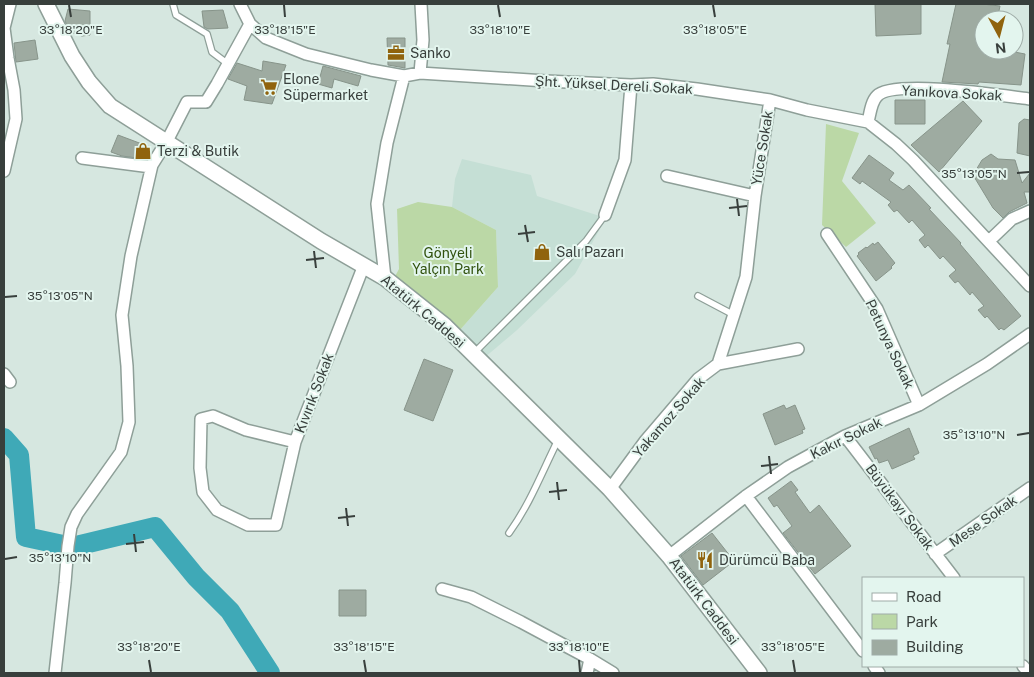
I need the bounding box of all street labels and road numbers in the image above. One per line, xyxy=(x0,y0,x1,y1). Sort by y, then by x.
street label: Şht. Yüksel Dereli Sokak xyxy=(535,73,693,97)
street label: Yanıkova Sokak xyxy=(901,82,1003,104)
street label: Yüce Sokak xyxy=(748,109,776,186)
street label: Atatürk Caddesi xyxy=(378,271,468,351)
street label: Petunya Sokak xyxy=(862,297,918,391)
street label: Kıvırık Sokak xyxy=(291,351,337,435)
street label: Yakamoz Sokak xyxy=(630,373,708,460)
street label: Kakır Sokak xyxy=(807,414,885,462)
street label: Büyükayı Sokak xyxy=(863,461,938,553)
street label: Mese Sokak xyxy=(946,492,1020,550)
street label: Atatürk Caddesi xyxy=(666,554,742,648)

